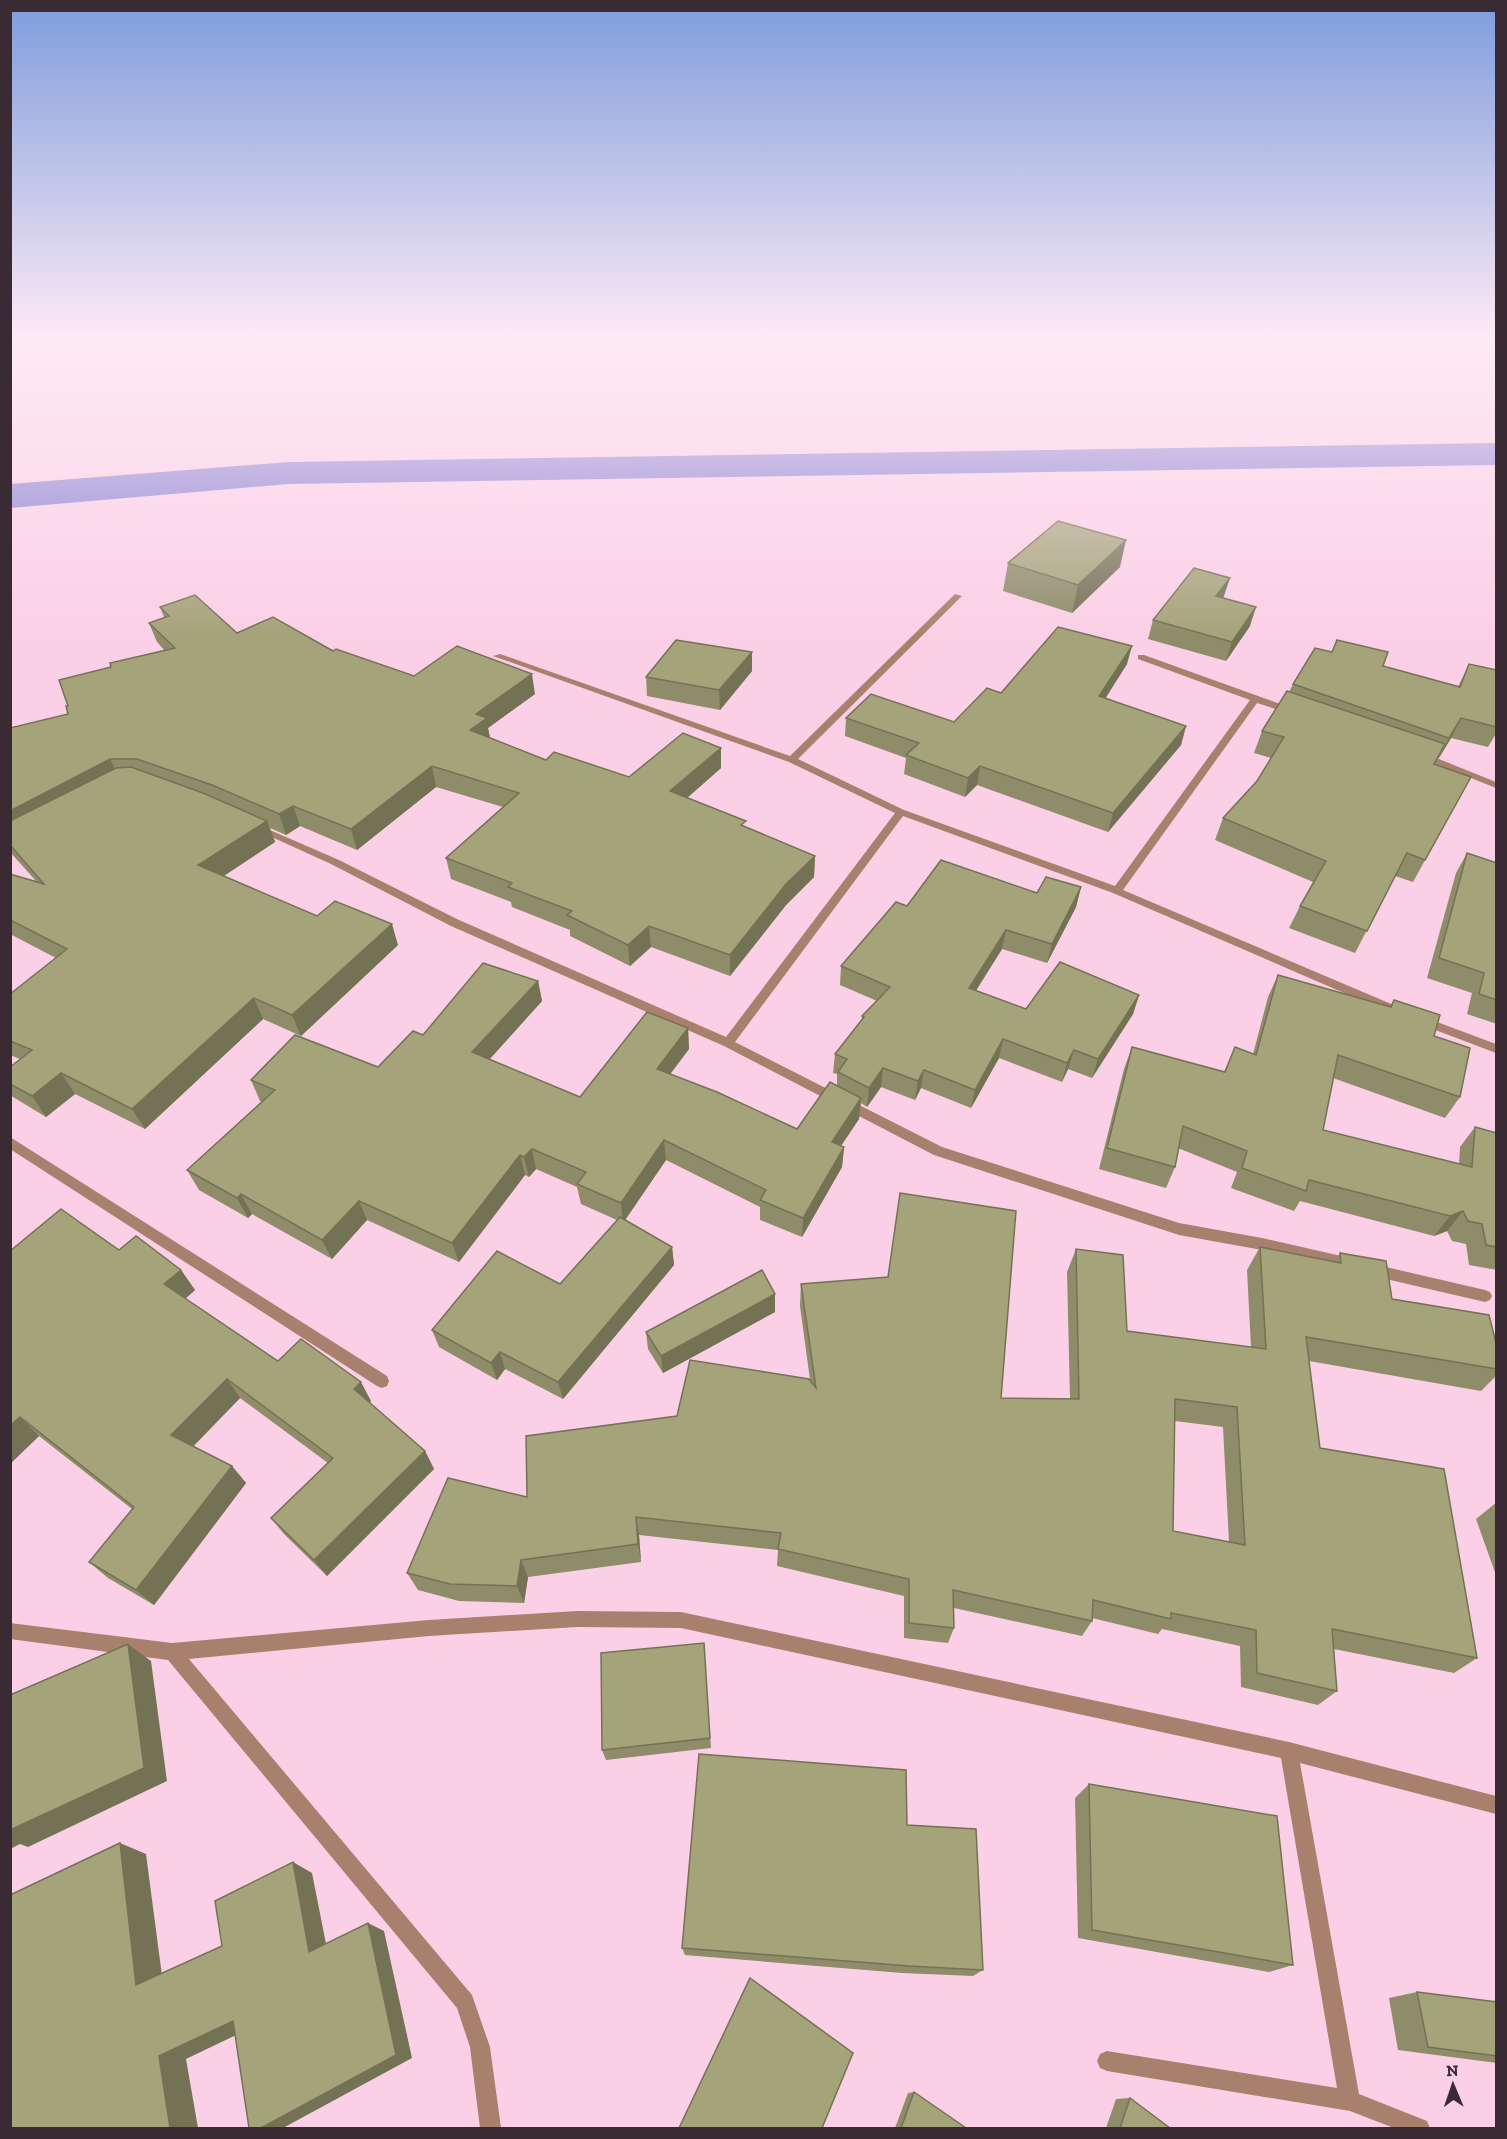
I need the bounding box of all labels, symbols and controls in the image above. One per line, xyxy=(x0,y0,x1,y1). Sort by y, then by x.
north arrow xyxy=(1423,2055,1483,2115)
text: N xyxy=(1446,2061,1459,2080)

